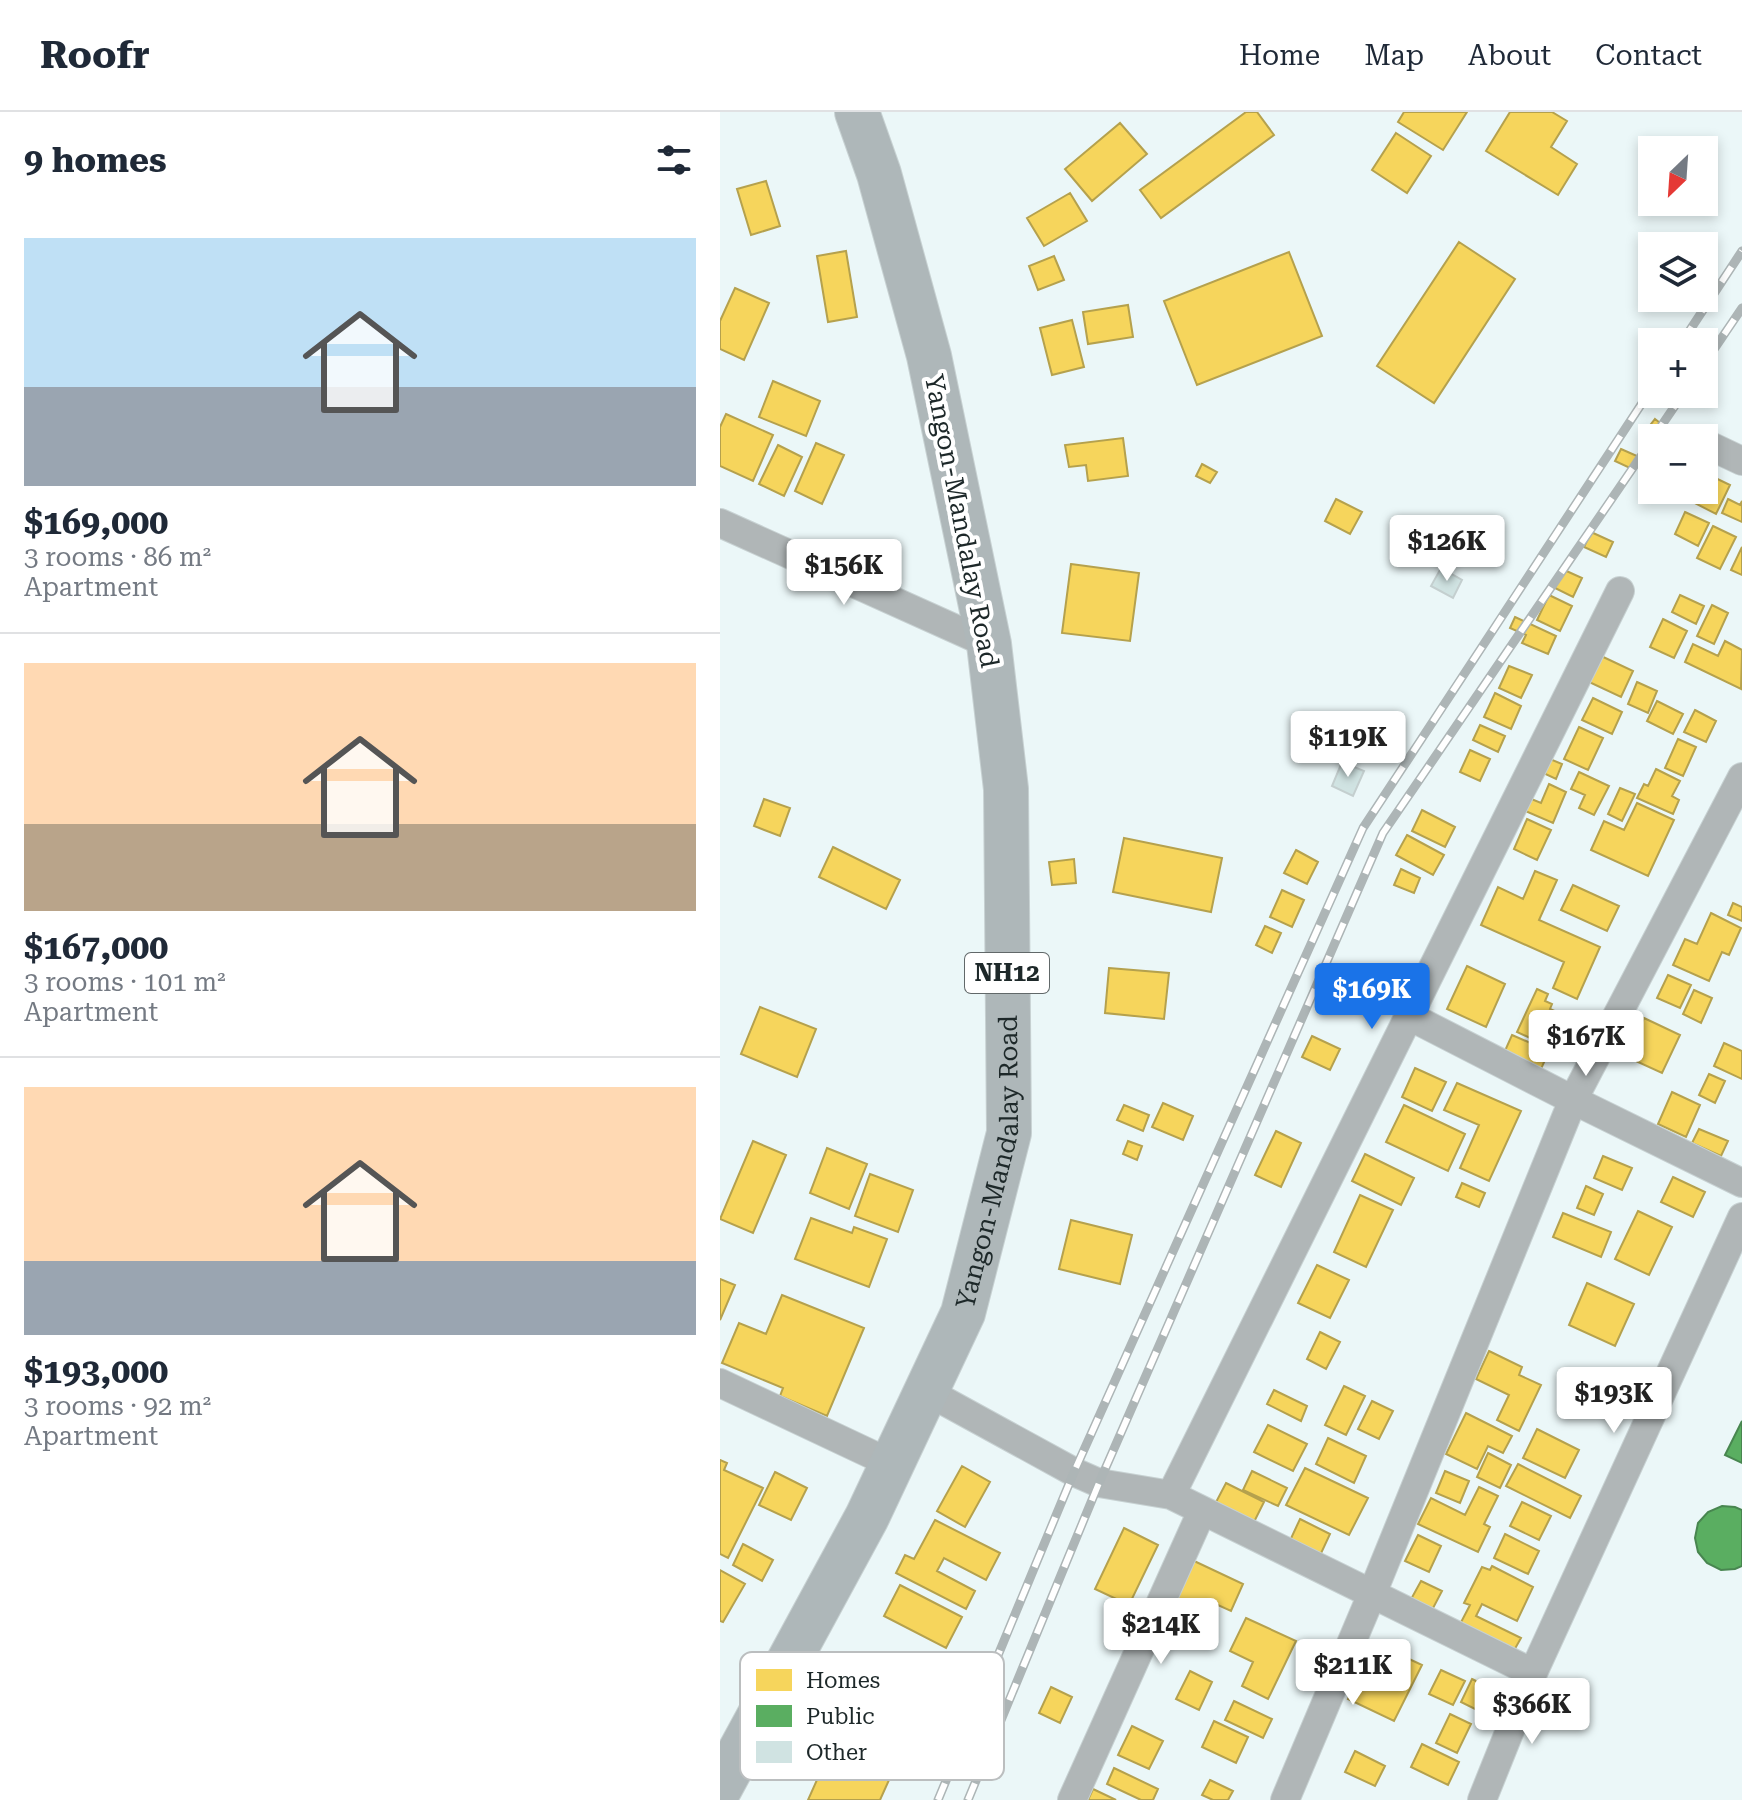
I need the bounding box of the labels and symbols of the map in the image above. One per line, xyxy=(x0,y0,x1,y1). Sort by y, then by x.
north arrow xyxy=(1638,136,1718,216)
street label: Yangon-Mandalay Road xyxy=(919,372,1005,671)
pin: $126K xyxy=(1391,515,1503,583)
pin: $156K xyxy=(788,539,900,607)
pin: $119K xyxy=(1292,711,1404,779)
road number: NH12 xyxy=(965,953,1049,993)
pin: $169K xyxy=(1316,963,1428,1031)
pin: $167K xyxy=(1530,1010,1642,1078)
street label: Yangon-Mandalay Road xyxy=(950,1015,1024,1312)
pin: $193K xyxy=(1558,1367,1670,1435)
pin: $214K xyxy=(1105,1598,1217,1666)
pin: $211K xyxy=(1297,1639,1409,1707)
legend xyxy=(740,1652,1004,1780)
text: Homes xyxy=(806,1668,880,1693)
pin: $366K xyxy=(1476,1678,1588,1746)
text: Public xyxy=(806,1704,874,1729)
text: Other xyxy=(806,1740,867,1765)

